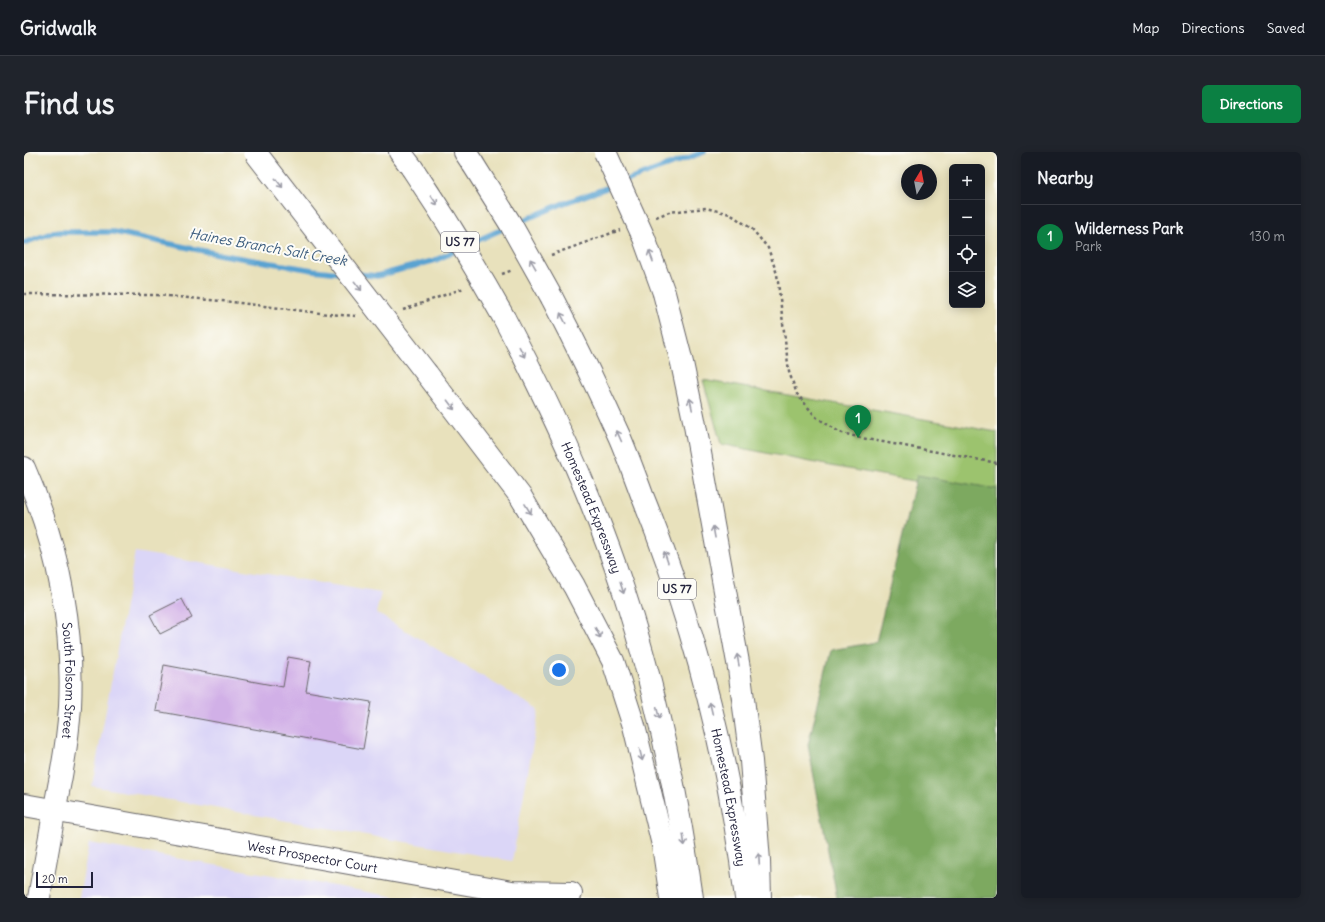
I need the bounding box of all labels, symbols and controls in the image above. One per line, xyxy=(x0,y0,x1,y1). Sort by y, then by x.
text: Gridwalk xyxy=(20,16,97,40)
text: Map xyxy=(1132,19,1159,37)
text: Directions xyxy=(1181,19,1245,37)
text: Saved xyxy=(1267,19,1305,37)
button: Directions xyxy=(1202,85,1301,123)
text: Find us xyxy=(24,86,115,122)
north arrow xyxy=(901,164,937,200)
map controls xyxy=(949,164,985,308)
button: + xyxy=(949,164,985,200)
text: Nearby xyxy=(1037,167,1093,189)
one-way arrow xyxy=(275,177,283,188)
one-way arrow xyxy=(430,194,438,205)
button: − xyxy=(949,200,985,236)
text: Wilderness Park xyxy=(1075,219,1183,238)
water label: Haines Branch Salt Creek xyxy=(188,224,349,270)
text: 1 xyxy=(1047,228,1053,245)
text: 130 m xyxy=(1249,228,1285,245)
road number: US 77 xyxy=(441,232,479,252)
button: locate xyxy=(949,236,985,272)
text: Park xyxy=(1075,238,1102,255)
one-way arrow xyxy=(647,250,654,263)
one-way arrow xyxy=(529,258,537,270)
button: layers xyxy=(949,272,985,308)
one-way arrow xyxy=(354,280,363,291)
one-way arrow xyxy=(559,313,566,325)
one-way arrow xyxy=(519,346,526,358)
one-way arrow xyxy=(687,398,695,411)
one-way arrow xyxy=(447,400,455,411)
pin: 1 xyxy=(845,405,871,438)
one-way arrow xyxy=(615,430,622,442)
street label: Homestead Expressway xyxy=(557,439,625,576)
one-way arrow xyxy=(525,503,533,515)
one-way arrow xyxy=(710,526,718,539)
one-way arrow xyxy=(662,551,669,564)
road number: US 77 xyxy=(658,579,696,599)
one-way arrow xyxy=(619,581,626,594)
street label: South Folsom Street xyxy=(58,621,79,740)
one-way arrow xyxy=(595,627,602,639)
one-way arrow xyxy=(733,654,741,667)
your location xyxy=(549,660,569,680)
one-way arrow xyxy=(707,702,714,715)
one-way arrow xyxy=(655,706,662,719)
street label: Homestead Expressway xyxy=(707,727,750,868)
one-way arrow xyxy=(638,748,646,761)
one-way arrow xyxy=(680,833,688,846)
street label: West Prospector Court xyxy=(246,837,380,877)
one-way arrow xyxy=(755,853,762,866)
scale bar xyxy=(36,870,93,889)
text: 20 m xyxy=(42,872,68,886)

